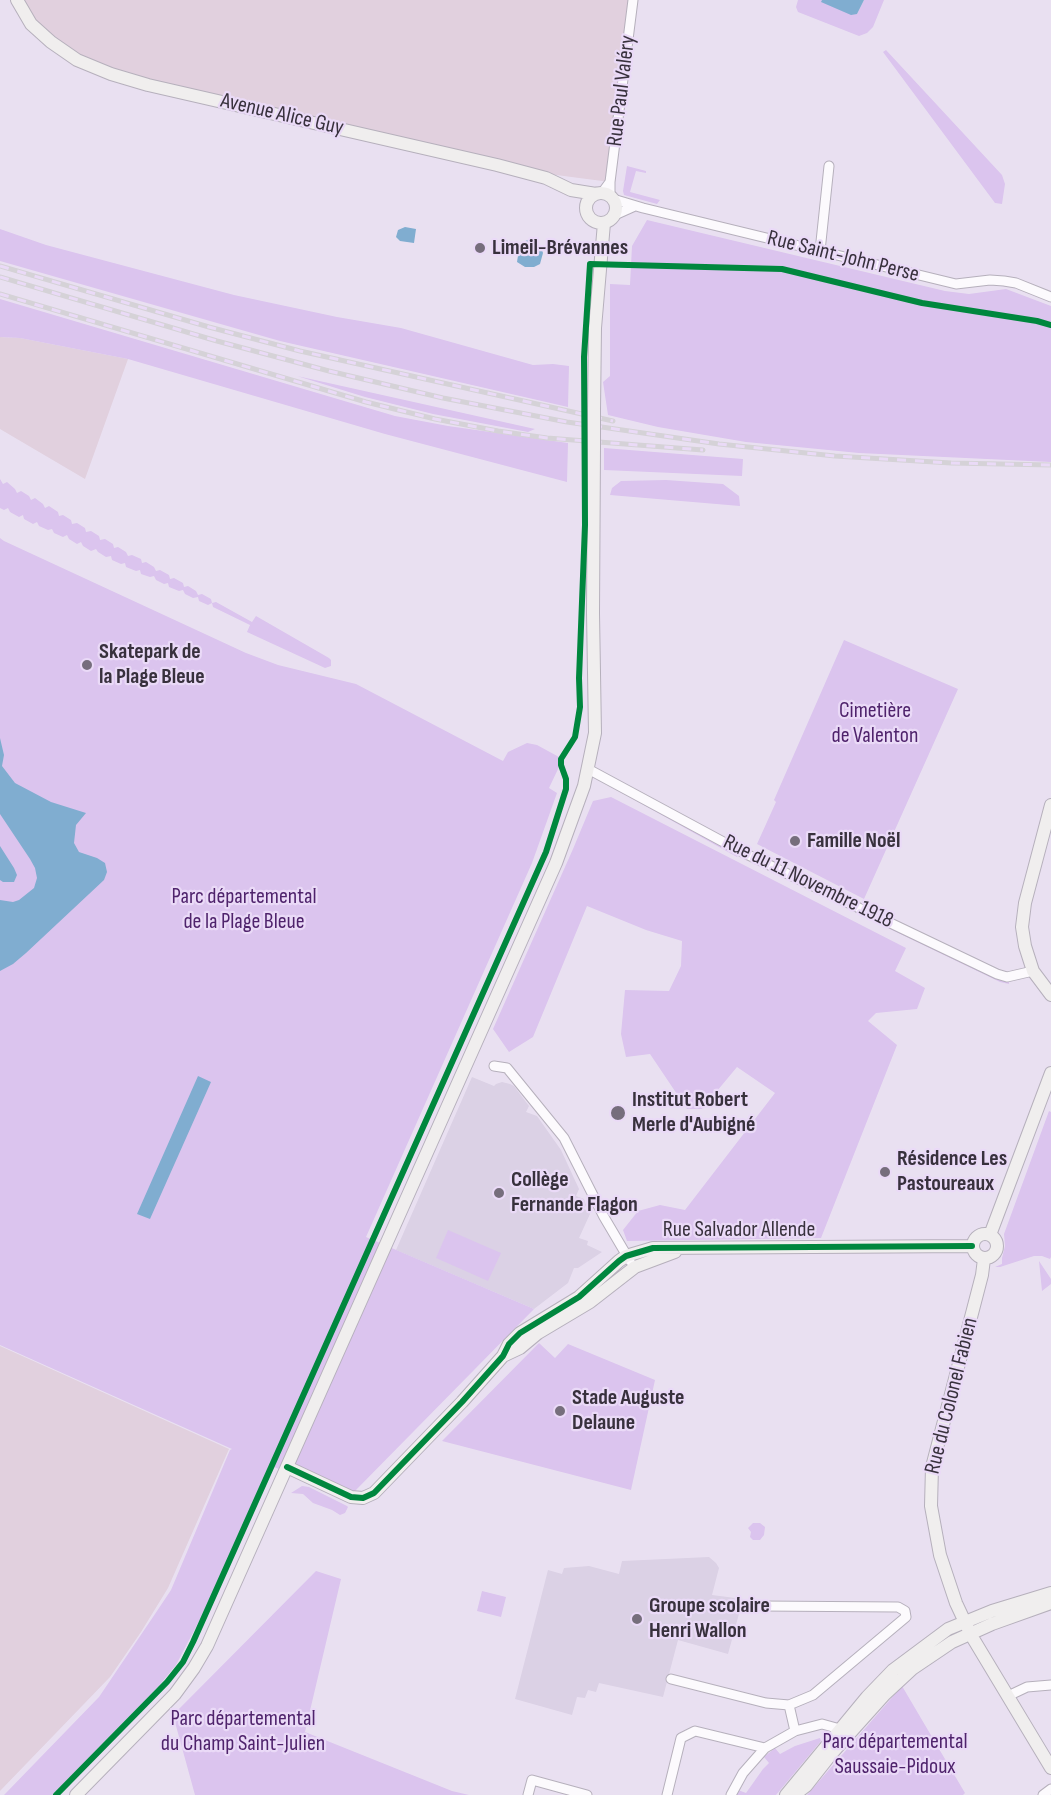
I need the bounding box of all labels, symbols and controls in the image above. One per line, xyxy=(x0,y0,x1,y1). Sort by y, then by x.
street label: Rue Paul Valéry xyxy=(602,34,642,148)
street label: Avenue Alice Guy xyxy=(218,88,346,142)
street label: Rue Saint-John Perse xyxy=(765,225,921,289)
place label: Limeil-Brévannes xyxy=(492,235,628,261)
marker: Limeil-Brévannes xyxy=(473,241,487,255)
place label: Skatepark de la Plage Bleue xyxy=(99,639,205,690)
marker: Skatepark de la Plage Bleue xyxy=(80,658,94,672)
park label: Cimetière de Valenton xyxy=(832,698,918,750)
place label: Famille Noël xyxy=(807,828,900,854)
street label: Rue du 11 Novembre 1918 xyxy=(719,829,897,935)
marker: Famille Noël xyxy=(788,834,802,848)
park label: Parc départemental de la Plage Bleue xyxy=(172,884,316,936)
place label: Institut Robert Merle d'Aubigné xyxy=(632,1087,755,1138)
marker: Institut Robert Merle d'Aubigné xyxy=(609,1104,627,1122)
place label: Résidence Les Pastoureaux xyxy=(897,1146,1007,1198)
marker: Résidence Les Pastoureaux xyxy=(878,1165,892,1179)
place label: Collège Fernande Flagon xyxy=(511,1167,638,1218)
marker: Collège Fernande Flagon xyxy=(492,1186,506,1200)
street label: Rue Salvador Allende xyxy=(663,1217,815,1243)
street label: Rue du Colonel Fabien xyxy=(920,1315,984,1477)
place label: Stade Auguste Delaune xyxy=(572,1385,684,1436)
marker: Stade Auguste Delaune xyxy=(553,1404,567,1418)
place label: Groupe scolaire Henri Wallon xyxy=(649,1593,770,1645)
marker: Groupe scolaire Henri Wallon xyxy=(630,1612,644,1626)
park label: Parc départemental du Champ Saint-Julien xyxy=(161,1706,325,1758)
park label: Parc départemental Saussaie-Pidoux xyxy=(823,1729,967,1780)

